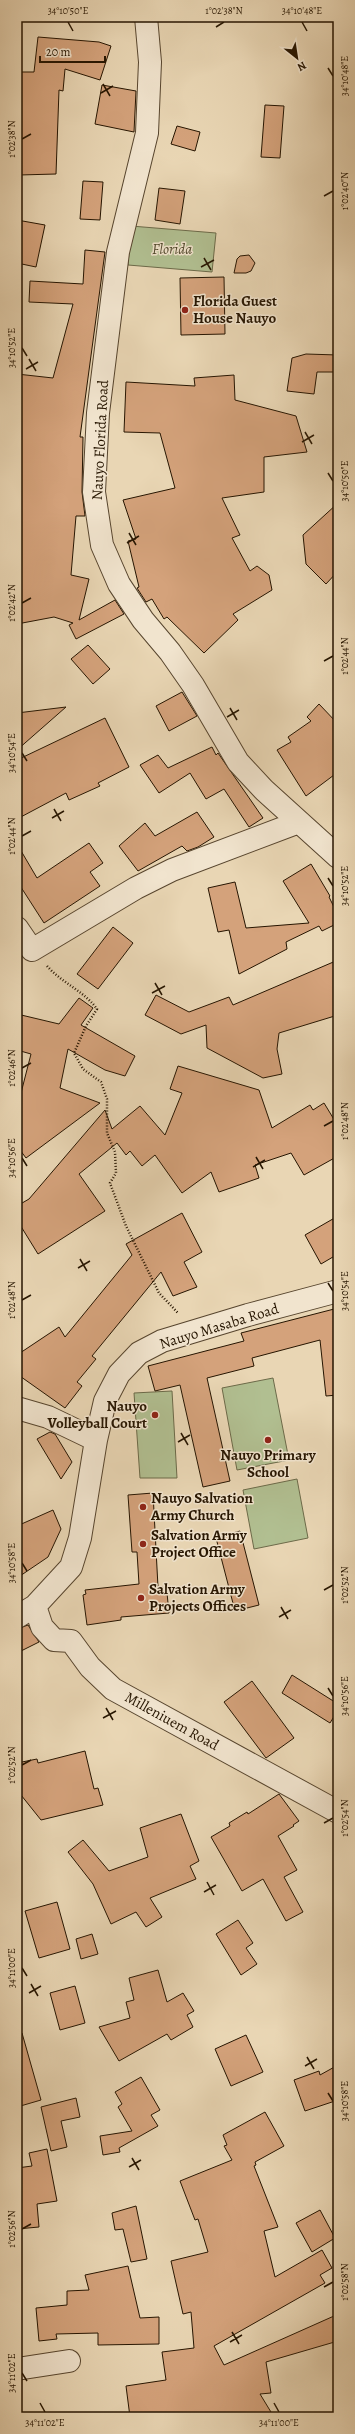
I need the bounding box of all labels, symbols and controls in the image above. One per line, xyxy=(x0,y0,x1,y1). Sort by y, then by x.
text: 34°10'50"E xyxy=(48,4,88,17)
text: 1°02'38"N xyxy=(205,4,243,17)
text: 34°10'48"E xyxy=(282,4,322,17)
scale bar xyxy=(40,38,105,64)
north arrow xyxy=(277,38,317,78)
text: 20 m xyxy=(46,44,70,60)
text: 34°10'48"E xyxy=(338,56,351,96)
text: N xyxy=(295,58,309,75)
text: 1°02'38"N xyxy=(5,120,18,158)
text: 1°02'40"N xyxy=(338,172,351,210)
park label: Florida xyxy=(152,239,192,259)
place label: Florida Guest House Nauyo xyxy=(193,291,277,328)
marker: Florida Guest House Nauyo xyxy=(180,305,190,315)
text: 34°10'52"E xyxy=(5,328,18,368)
street label: Nauyo Florida Road xyxy=(87,378,113,501)
text: 34°10'50"E xyxy=(338,461,351,501)
text: 1°02'42"N xyxy=(5,584,18,622)
text: 1°02'44"N xyxy=(338,637,351,675)
text: 34°10'54"E xyxy=(5,733,18,773)
text: 1°02'44"N xyxy=(5,817,18,855)
text: 34°10'52"E xyxy=(338,866,351,906)
text: 1°02'46"N xyxy=(5,1049,18,1087)
text: 1°02'48"N xyxy=(338,1102,351,1140)
text: 34°10'56"E xyxy=(5,1138,18,1178)
text: 34°10'54"E xyxy=(338,1271,351,1311)
text: 1°02'48"N xyxy=(5,1281,18,1319)
street label: Nauyo Masaba Road xyxy=(157,1298,282,1354)
place label: Nauyo Volleyball Court xyxy=(47,1396,147,1433)
marker: Nauyo Volleyball Court xyxy=(150,1410,160,1420)
marker: Nauyo Primary School xyxy=(263,1435,273,1445)
place label: Nauyo Primary School xyxy=(220,1445,317,1482)
place label: Nauyo Salvation Army Church xyxy=(150,1488,253,1525)
marker: Nauyo Salvation Army Church xyxy=(138,1502,148,1512)
place label: Salvation Army Project Office xyxy=(151,1525,248,1562)
marker: Salvation Army Project Office xyxy=(138,1539,148,1549)
text: 34°10'58"E xyxy=(5,1543,18,1583)
text: 1°02'52"N xyxy=(338,1566,351,1604)
place label: Salvation Army Projects Offices xyxy=(149,1579,246,1616)
marker: Salvation Army Projects Offices xyxy=(136,1593,146,1603)
text: 34°10'56"E xyxy=(338,1676,351,1716)
street label: Milleniuem Road xyxy=(121,1687,223,1756)
text: 1°02'52"N xyxy=(5,1746,18,1784)
text: 1°02'54"N xyxy=(338,1799,351,1837)
text: 34°11'00"E xyxy=(5,1948,18,1988)
text: 34°10'58"E xyxy=(338,2081,351,2121)
text: 1°02'56"N xyxy=(5,2210,18,2248)
text: 1°02'58"N xyxy=(338,2263,351,2301)
text: 34°11'02"E xyxy=(5,2353,18,2393)
text: 34°11'02"E xyxy=(25,2416,65,2429)
text: 34°11'00"E xyxy=(259,2416,299,2429)

